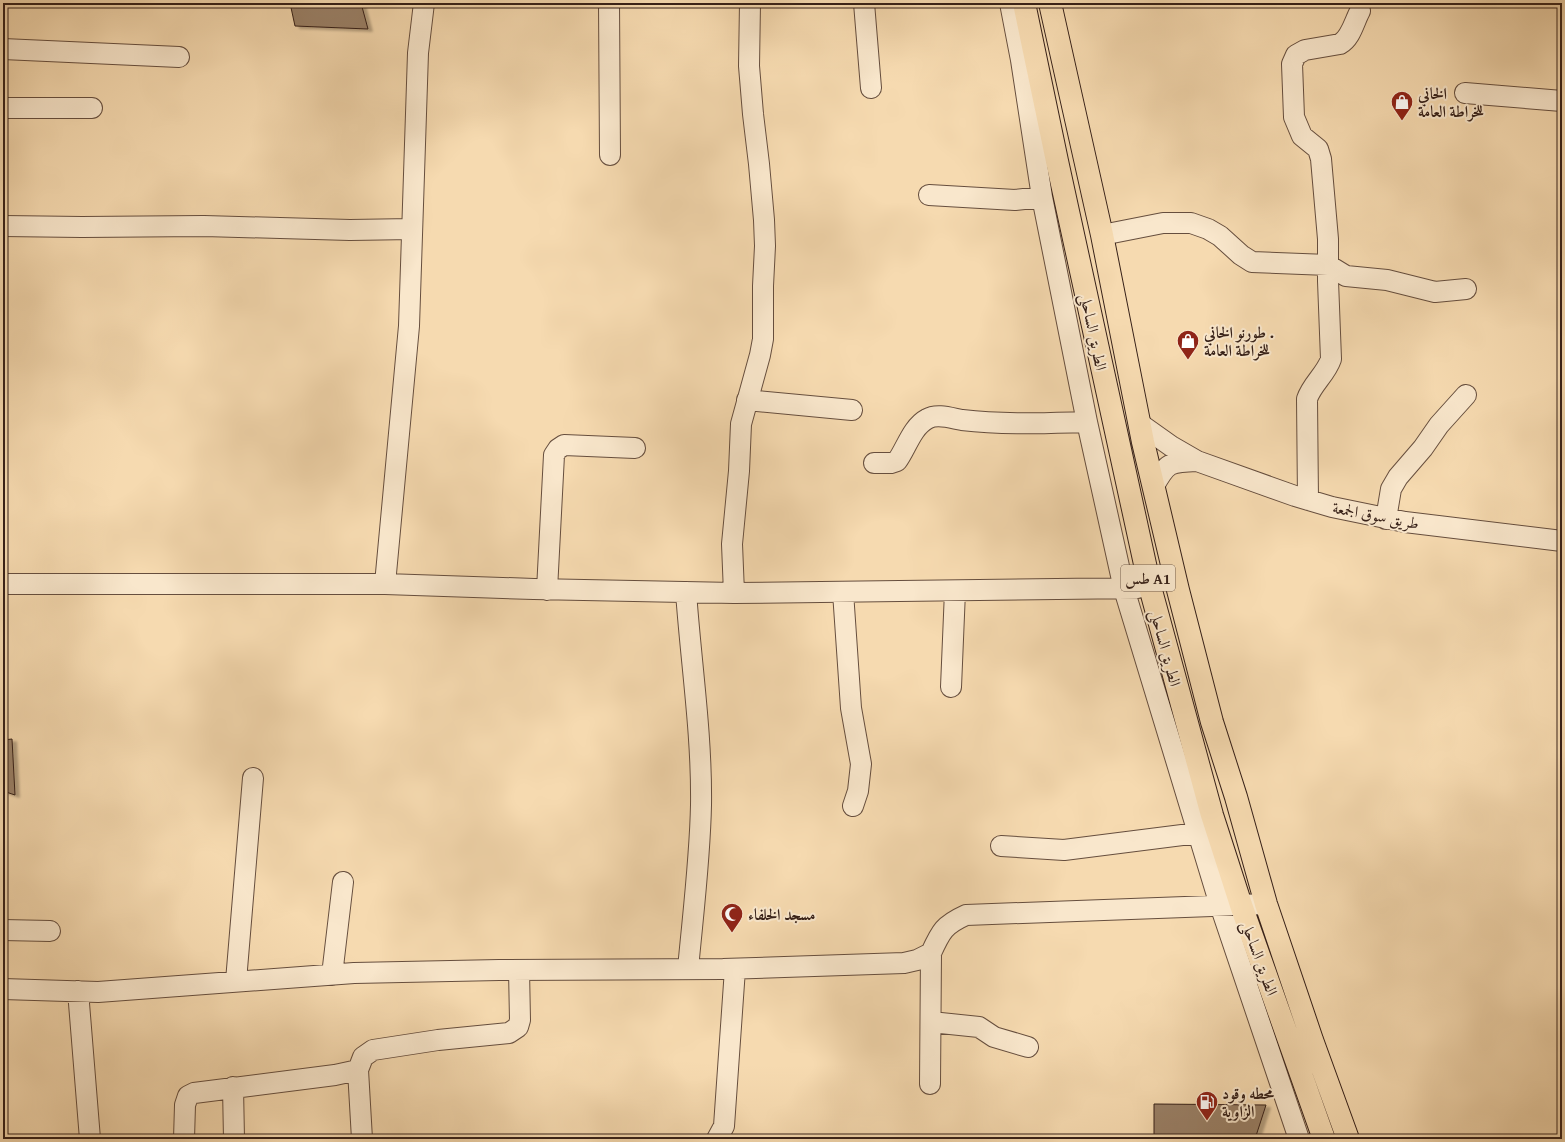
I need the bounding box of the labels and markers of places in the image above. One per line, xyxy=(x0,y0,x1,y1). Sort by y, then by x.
place label: الخاني للخراطة العامة xyxy=(1417,81,1484,123)
shop icon: الخاني للخراطة العامة xyxy=(1389,89,1415,122)
place label: طورنو الخاني . للخراطة العامة xyxy=(1203,320,1274,362)
shop icon: طورنو الخاني . للخراطة العامة xyxy=(1175,328,1201,361)
mosque icon: مسجد الخلفاء xyxy=(719,901,745,934)
place label: مسجد الخلفاء xyxy=(748,902,815,926)
place label: محطه وقود الزاوية xyxy=(1222,1081,1274,1123)
fuel station icon: محطه وقود الزاوية xyxy=(1194,1089,1220,1122)

